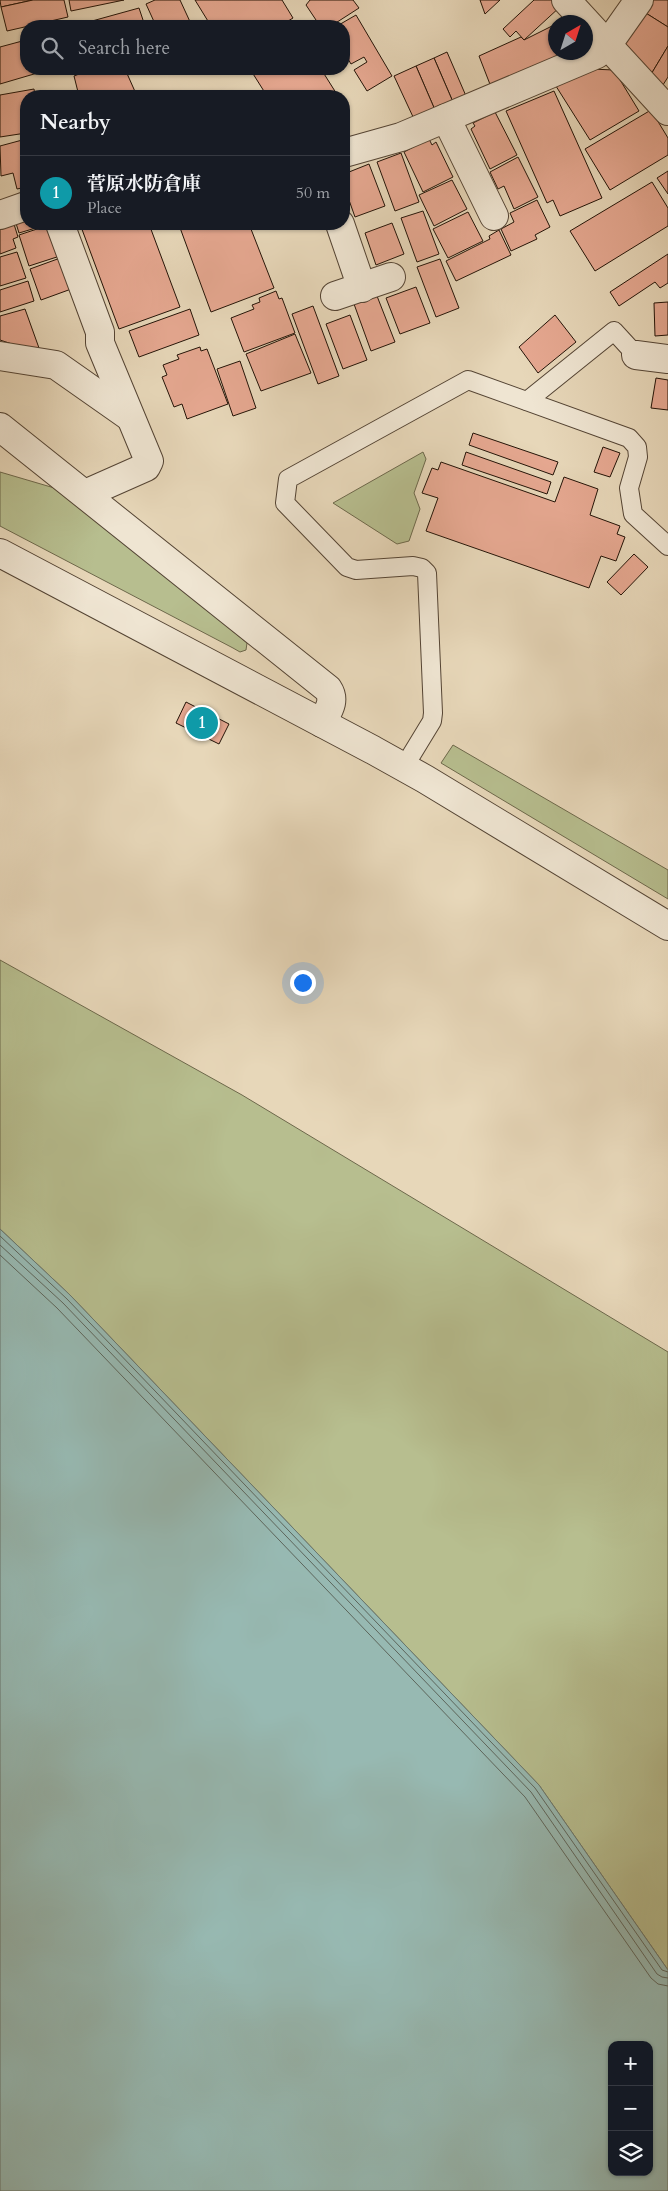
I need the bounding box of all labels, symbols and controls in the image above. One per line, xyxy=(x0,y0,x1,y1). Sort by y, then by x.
north arrow xyxy=(548,15,593,60)
search box xyxy=(20,20,350,75)
icon: search xyxy=(38,34,66,62)
text: Search here xyxy=(78,35,170,61)
text: Nearby xyxy=(40,108,111,137)
text: 菅原水防倉庫 xyxy=(87,171,201,197)
text: 1 xyxy=(52,182,60,204)
text: 50 m xyxy=(296,182,330,204)
text: Place xyxy=(87,197,122,219)
pin: 1 xyxy=(186,704,218,742)
your location xyxy=(290,970,316,996)
map controls xyxy=(608,2041,653,2176)
button: + xyxy=(608,2041,653,2086)
button: − xyxy=(608,2086,653,2131)
button: layers xyxy=(608,2131,653,2176)

